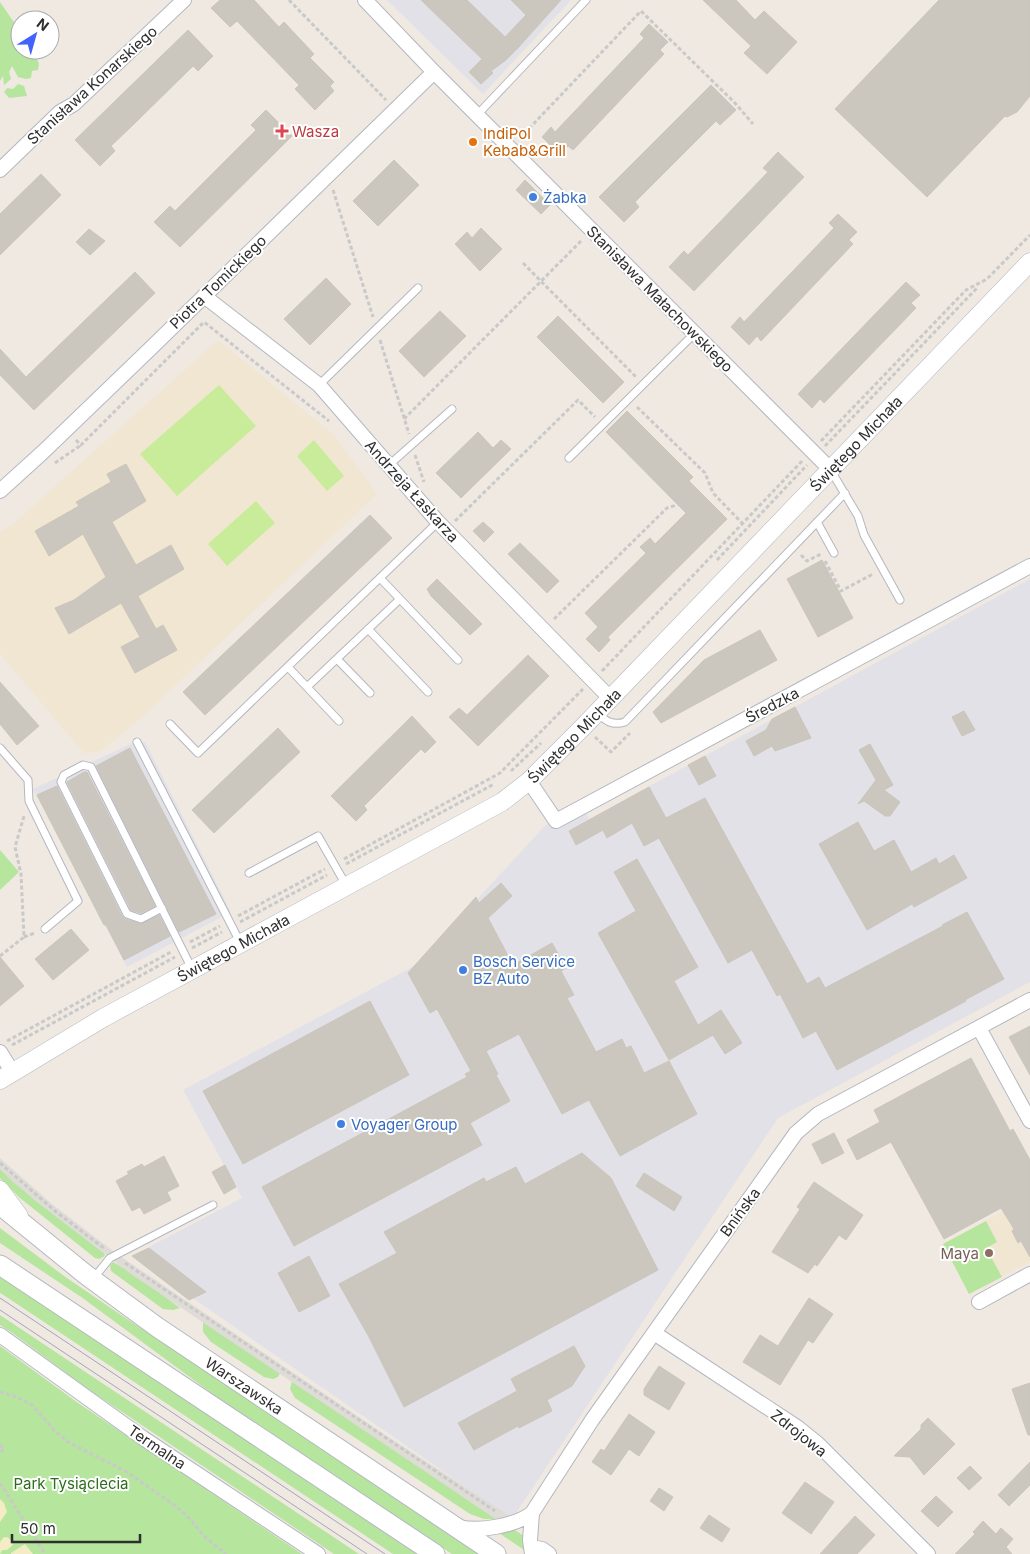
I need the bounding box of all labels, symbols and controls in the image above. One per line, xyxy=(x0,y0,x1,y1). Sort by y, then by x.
north arrow xyxy=(10,10,60,60)
text: N xyxy=(34,14,53,34)
street label: Stanisława Konarskiego xyxy=(23,22,161,148)
place label: Wasza xyxy=(292,122,339,141)
place label: IndiPol Kebab&Grill xyxy=(483,124,566,160)
marker: Wasza xyxy=(276,125,288,137)
marker: IndiPol Kebab&Grill xyxy=(467,136,479,148)
place label: Żabka xyxy=(543,188,587,207)
marker: Żabka xyxy=(527,191,539,203)
street label: Stanisława Małachowskiego xyxy=(583,222,737,376)
street label: Piotra Tomickiego xyxy=(166,231,270,333)
street label: Świętego Michała xyxy=(805,392,906,495)
street label: Andrzeja Łaskarza xyxy=(361,436,463,546)
street label: Średzka xyxy=(742,683,802,727)
street label: Świętego Michała xyxy=(523,684,625,787)
street label: Świętego Michała xyxy=(173,909,293,986)
place label: Bosch Service BZ Auto xyxy=(473,952,575,988)
marker: Bosch Service BZ Auto xyxy=(457,964,469,976)
place label: Voyager Group xyxy=(351,1115,458,1134)
marker: Voyager Group xyxy=(335,1118,347,1130)
street label: Bnińska xyxy=(716,1184,764,1240)
place label: Maya xyxy=(940,1244,979,1263)
marker: Maya xyxy=(983,1247,995,1259)
street label: Warszawska xyxy=(202,1353,287,1418)
street label: Zdrojowa xyxy=(767,1405,831,1461)
street label: Termalna xyxy=(124,1421,190,1473)
park label: Park Tysiąclecia xyxy=(13,1474,129,1493)
scale bar xyxy=(12,1512,140,1544)
text: 50 m xyxy=(20,1519,56,1538)

